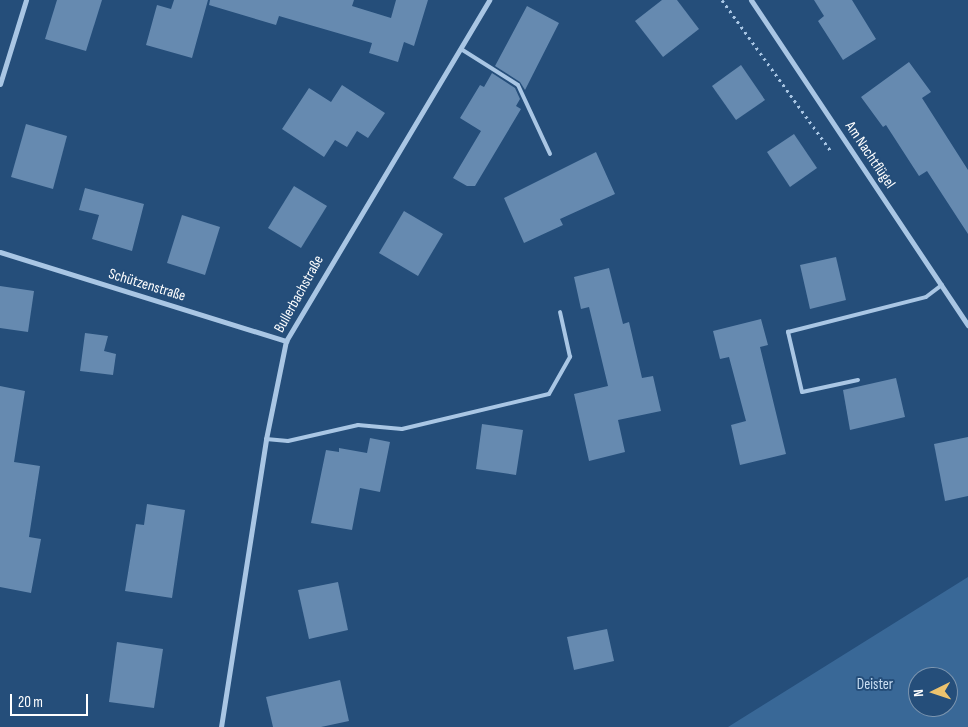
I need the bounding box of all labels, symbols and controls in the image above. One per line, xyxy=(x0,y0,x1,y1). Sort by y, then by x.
street label: Am Nachtflügel xyxy=(841,118,899,192)
street label: Bullerbachstraße xyxy=(270,252,328,336)
street label: Schützenstraße xyxy=(106,265,188,305)
north arrow xyxy=(908,667,958,717)
park label: Deister xyxy=(857,676,893,694)
scale bar xyxy=(12,684,90,716)
text: N xyxy=(910,689,927,697)
text: 20 m xyxy=(18,693,43,712)

